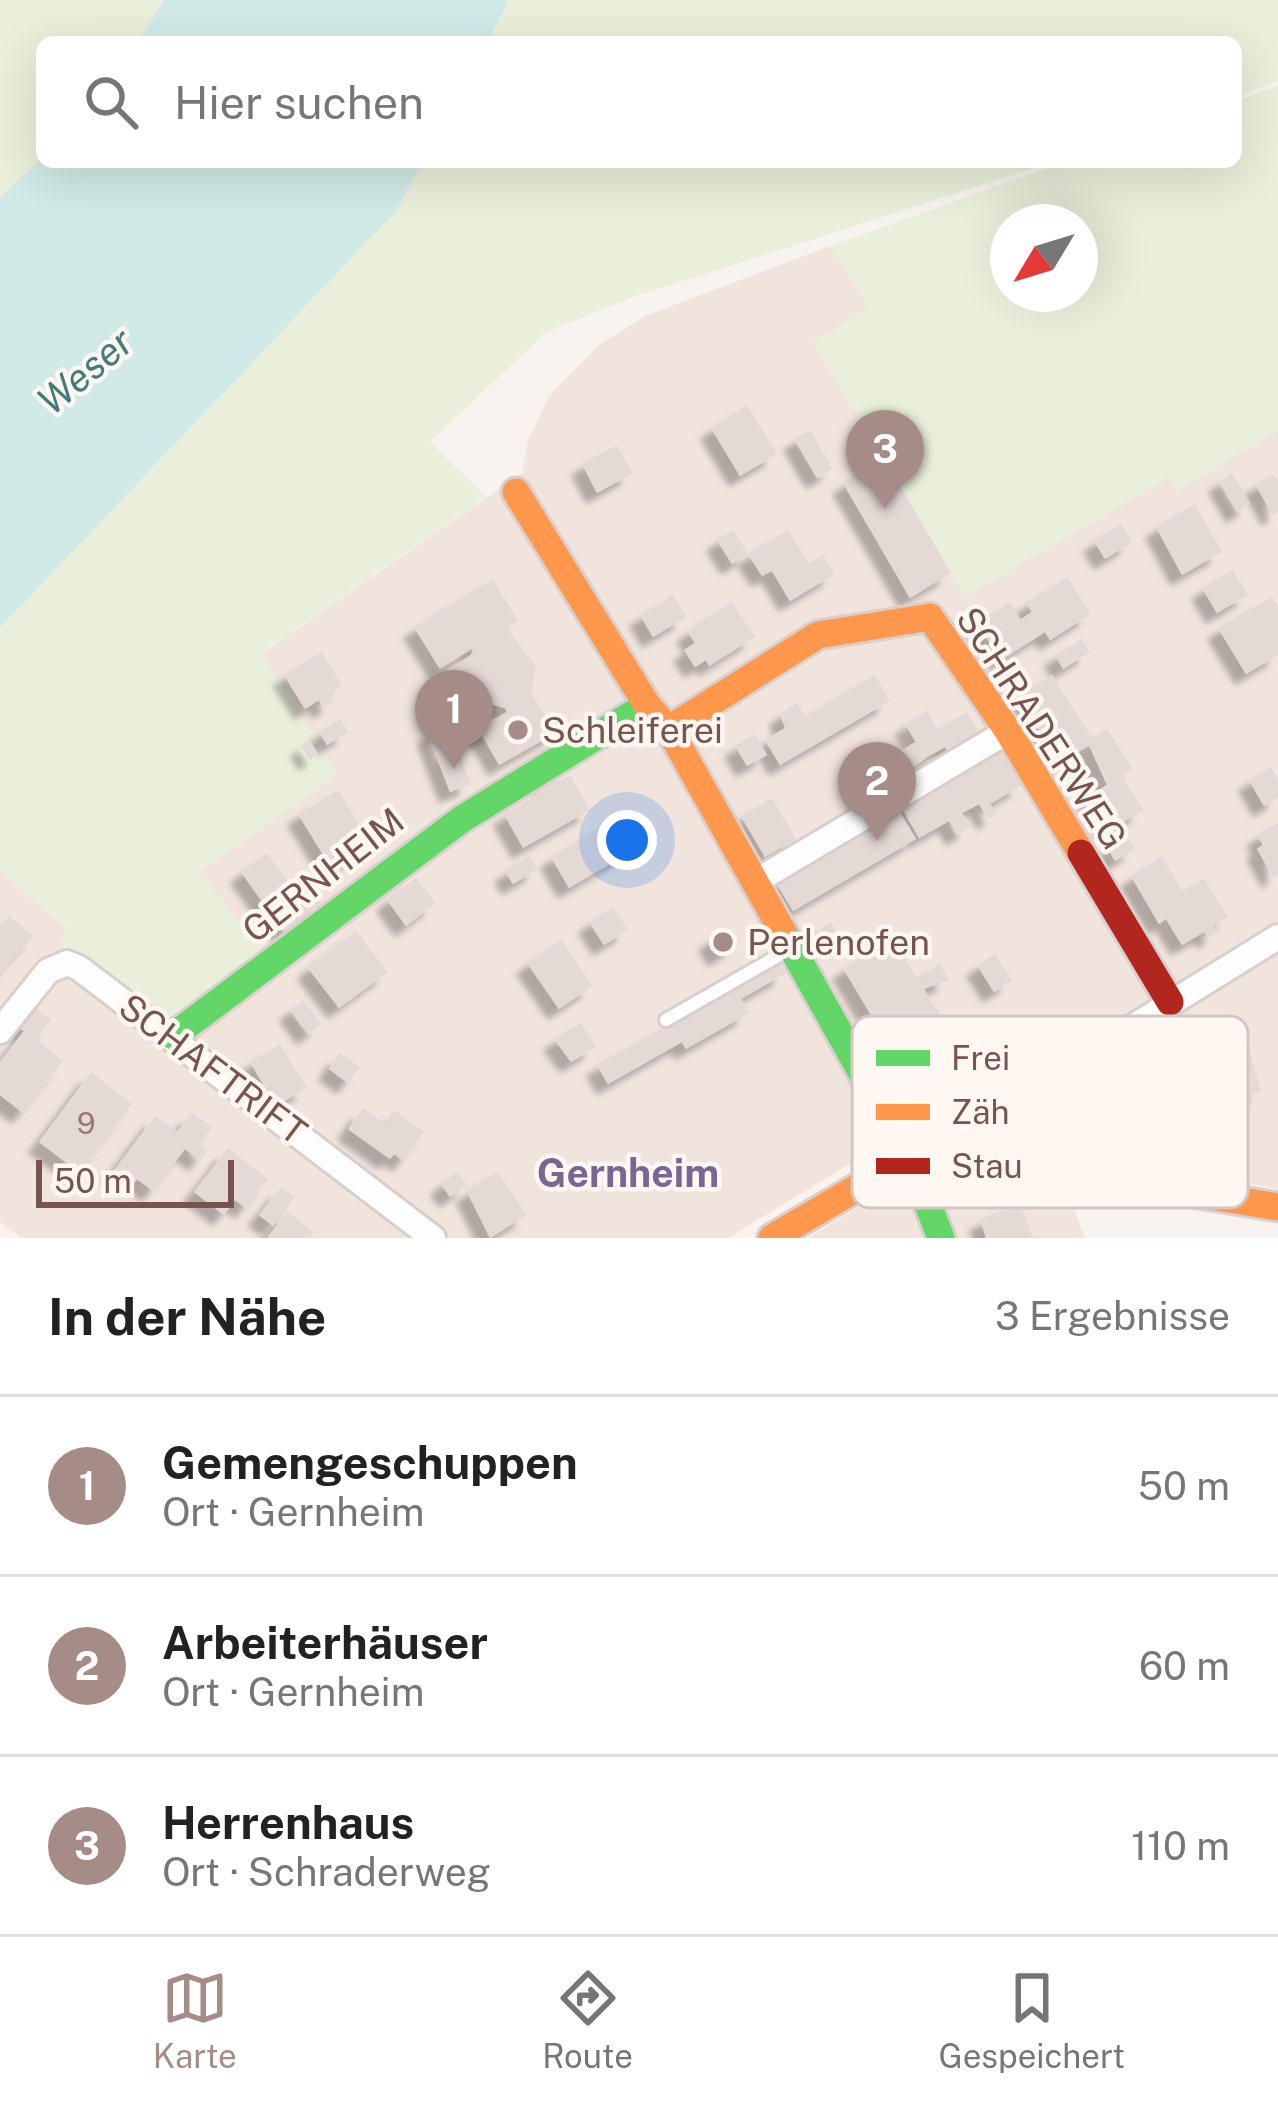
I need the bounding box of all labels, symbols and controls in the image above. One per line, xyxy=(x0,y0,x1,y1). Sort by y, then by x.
search box xyxy=(36,36,1242,168)
icon: search xyxy=(78,69,144,135)
text: Hier suchen xyxy=(174,76,424,129)
north arrow xyxy=(990,204,1098,312)
water label: Weser xyxy=(28,318,142,424)
pin: 3 xyxy=(846,410,924,509)
street label: SCHRADERWEG xyxy=(948,599,1136,857)
pin: 1 xyxy=(415,670,493,769)
place label: Schleiferei xyxy=(542,709,723,751)
marker: Schleiferei xyxy=(505,717,531,743)
pin: 2 xyxy=(838,742,916,841)
street label: GERNHEIM xyxy=(234,799,412,951)
your location xyxy=(597,810,657,870)
place label: Perlenofen xyxy=(747,921,930,963)
marker: Perlenofen xyxy=(710,929,736,955)
street label: SCHAFTRIFT xyxy=(111,985,315,1153)
legend xyxy=(852,1016,1248,1208)
text: Frei xyxy=(951,1039,1010,1077)
text: Zäh xyxy=(951,1093,1009,1131)
house number: 9 xyxy=(77,1105,95,1141)
text: Stau xyxy=(951,1147,1023,1185)
district label: Gernheim xyxy=(537,1150,719,1196)
scale bar xyxy=(36,1154,234,1207)
text: 50 m xyxy=(54,1162,132,1200)
text: In der Nähe xyxy=(48,1287,326,1346)
text: 3 Ergebnisse xyxy=(995,1293,1230,1339)
text: Gemengeschuppen xyxy=(162,1436,578,1489)
text: 1 xyxy=(79,1463,95,1509)
text: 50 m xyxy=(1138,1463,1230,1509)
text: Ort · Gernheim xyxy=(162,1489,425,1535)
text: Arbeiterhäuser xyxy=(162,1616,488,1669)
text: 2 xyxy=(75,1643,99,1689)
text: 60 m xyxy=(1139,1643,1230,1689)
text: Ort · Gernheim xyxy=(162,1669,425,1715)
text: Herrenhaus xyxy=(162,1796,414,1849)
text: 3 xyxy=(74,1823,100,1869)
text: 110 m xyxy=(1131,1823,1230,1869)
text: Ort · Schraderweg xyxy=(162,1849,491,1895)
tab: Karte xyxy=(153,1965,237,2075)
tab: Route xyxy=(542,1965,633,2075)
tab: Gespeichert xyxy=(939,1965,1125,2075)

